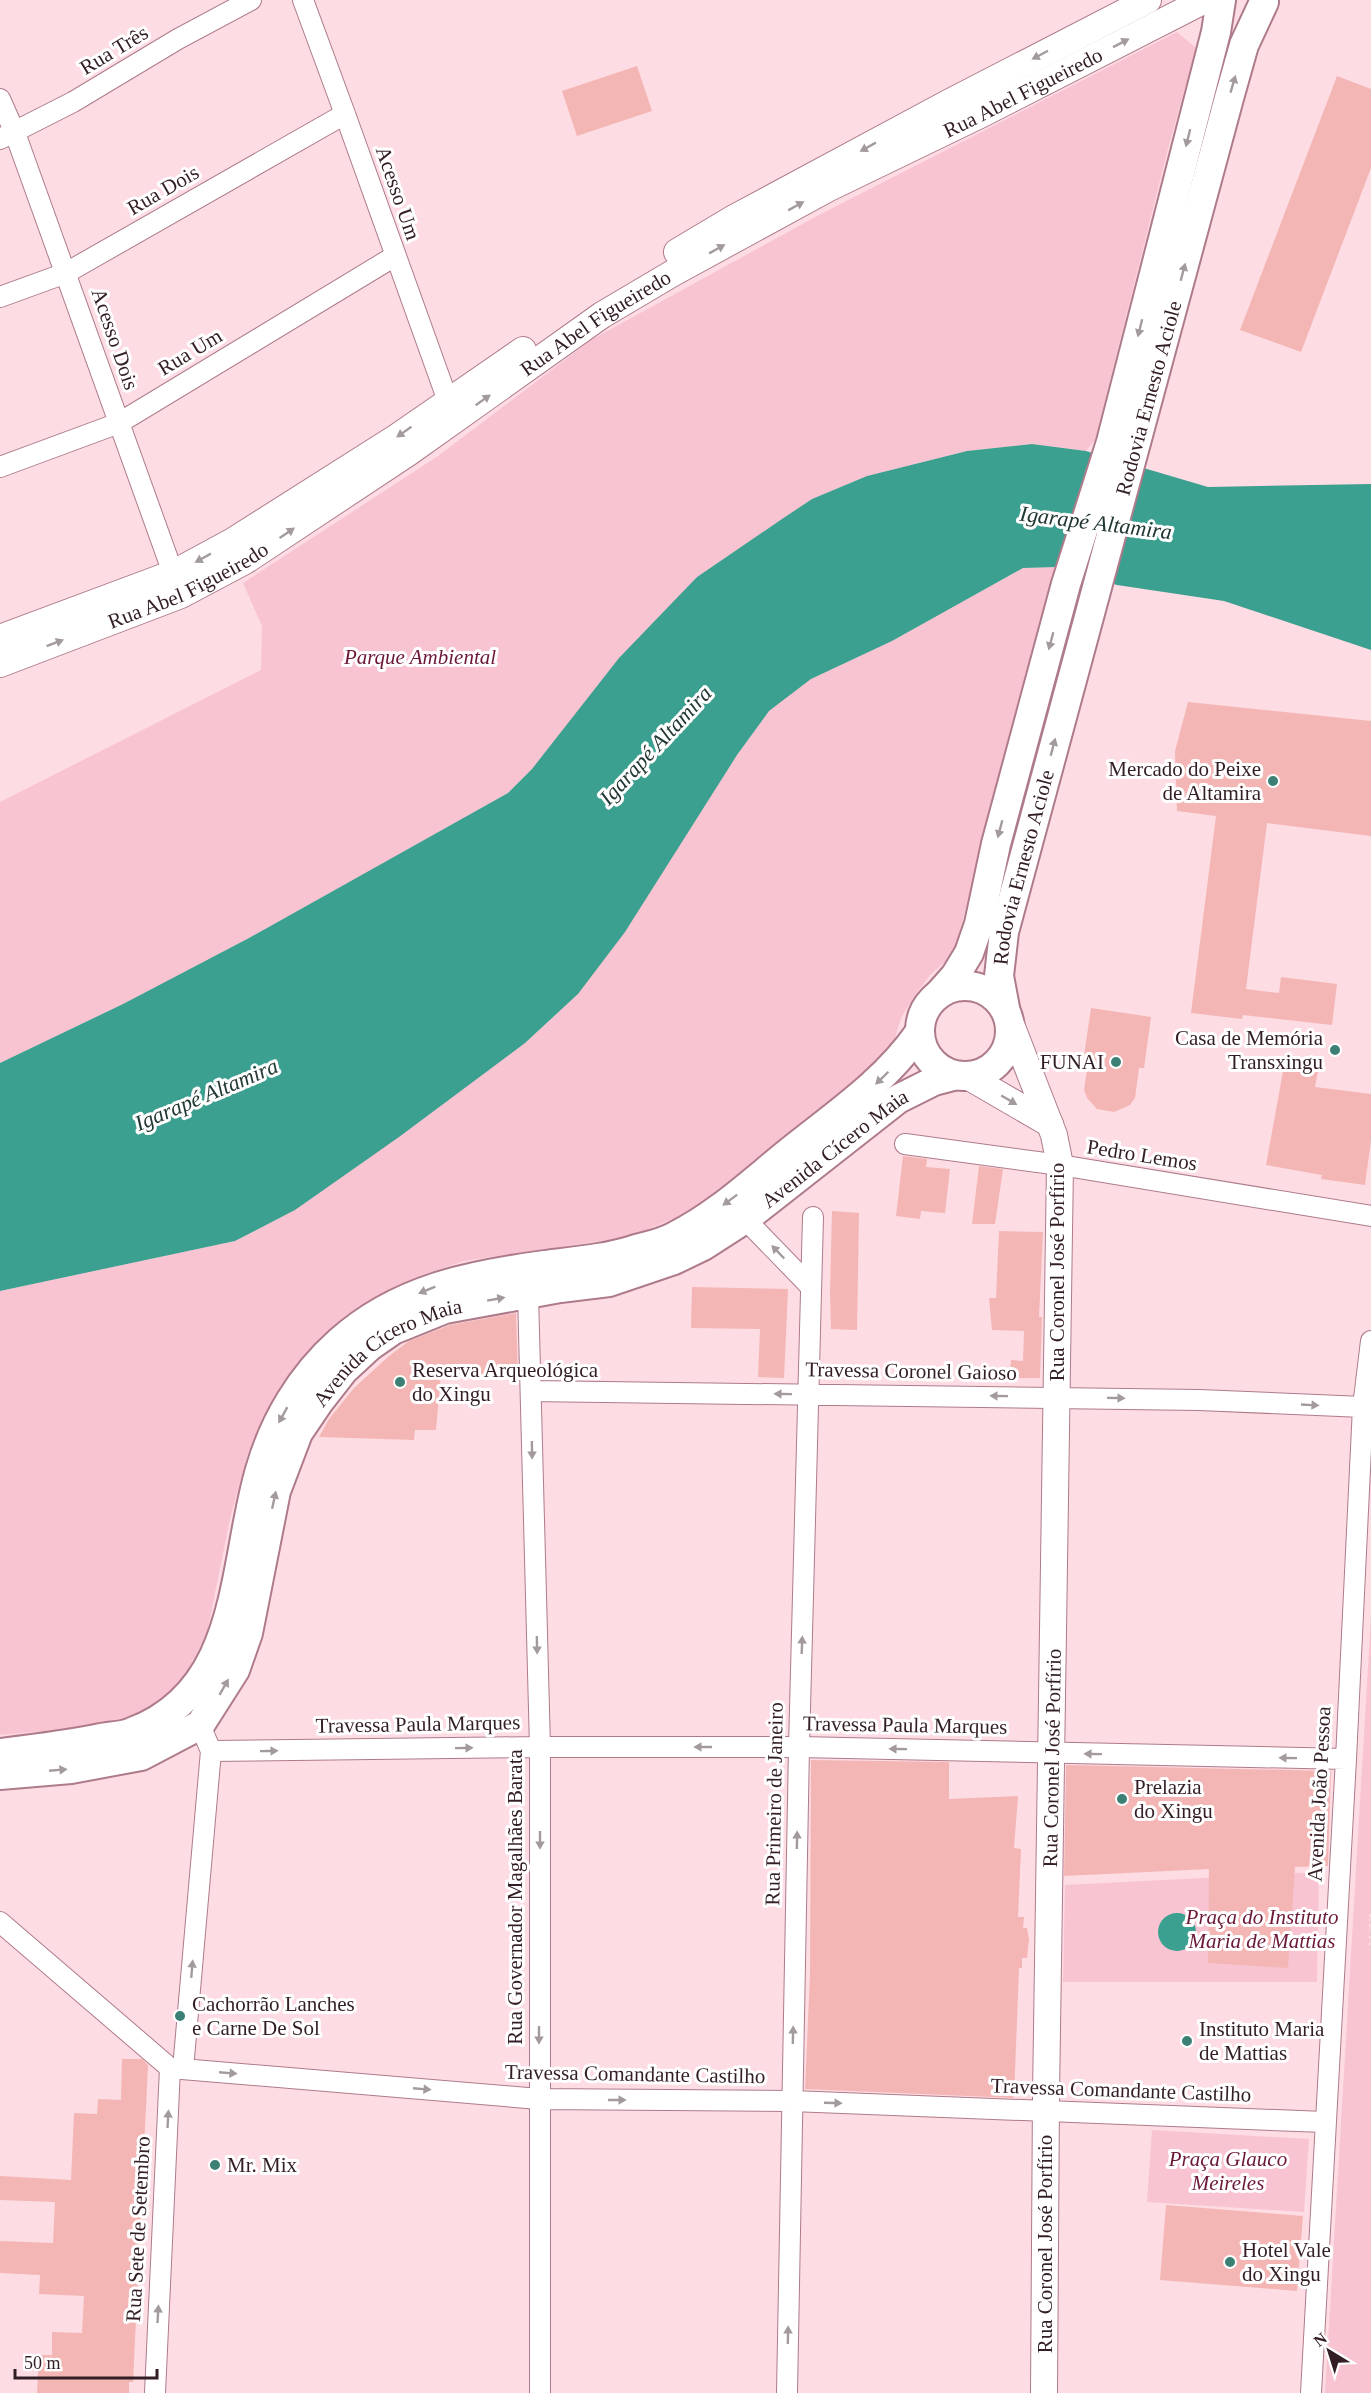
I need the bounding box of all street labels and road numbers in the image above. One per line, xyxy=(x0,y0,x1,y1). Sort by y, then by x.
street label: Rua Três xyxy=(76,20,152,80)
street label: Rua Abel Figueiredo xyxy=(940,42,1106,143)
street label: Acesso Um xyxy=(371,143,425,243)
street label: Rua Dois xyxy=(123,160,203,220)
street label: Rua Abel Figueiredo xyxy=(516,265,675,381)
street label: Acesso Dois xyxy=(86,285,144,393)
street label: Rodovia Ernesto Aciole xyxy=(1111,298,1186,498)
street label: Rua Um xyxy=(154,324,226,380)
street label: Rua Abel Figueiredo xyxy=(105,537,273,634)
street label: Rodovia Ernesto Aciole xyxy=(988,767,1059,966)
street label: Avenida Cícero Maia xyxy=(757,1084,912,1213)
street label: Pedro Lemos xyxy=(1085,1134,1199,1176)
street label: Rua Coronel José Porfírio xyxy=(1045,1163,1069,1381)
street label: Avenida Cícero Maia xyxy=(308,1294,464,1411)
street label: Travessa Coronel Gaioso xyxy=(805,1357,1017,1385)
street label: Rua Coronel José Porfírio xyxy=(1038,1648,1066,1868)
street label: Rua Primeiro de Janeiro xyxy=(760,1702,788,1906)
street label: Avenida João Pessoa xyxy=(1302,1705,1336,1882)
street label: Travessa Paula Marques xyxy=(316,1710,520,1738)
street label: Travessa Paula Marques xyxy=(803,1711,1007,1739)
street label: Rua Governador Magalhães Barata xyxy=(503,1749,527,2045)
street label: Travessa Comandante Castilho xyxy=(505,2060,765,2088)
street label: Travessa Comandante Castilho xyxy=(990,2073,1252,2107)
street label: Rua Sete de Setembro xyxy=(121,2135,155,2323)
street label: Rua Coronel José Porfírio xyxy=(1033,2135,1057,2353)

